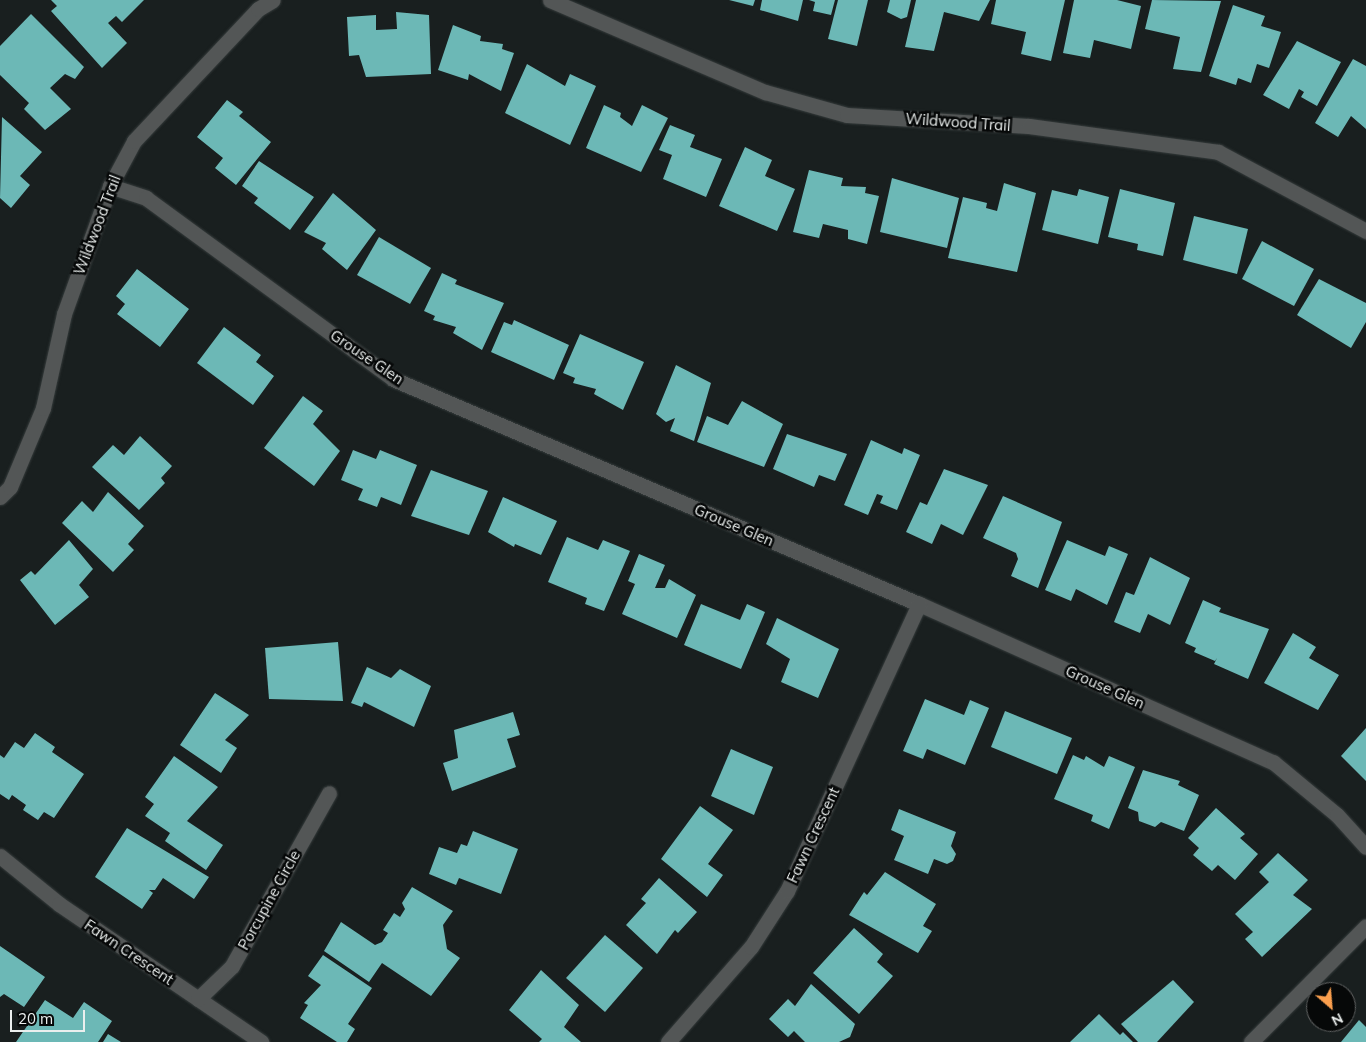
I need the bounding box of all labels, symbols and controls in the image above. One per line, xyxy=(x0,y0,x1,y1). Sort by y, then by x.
street label: Wildwood Trail xyxy=(905,109,1011,135)
street label: Wildwood Trail xyxy=(70,173,124,277)
street label: Grouse Glen xyxy=(327,326,407,388)
street label: Grouse Glen xyxy=(692,500,776,550)
street label: Grouse Glen xyxy=(1063,662,1147,712)
street label: Fawn Crescent xyxy=(783,784,843,886)
street label: Porcupine Circle xyxy=(234,847,304,953)
street label: Fawn Crescent xyxy=(81,916,177,988)
north arrow xyxy=(1306,982,1356,1032)
scale bar xyxy=(12,1000,88,1032)
text: 20 m xyxy=(18,1009,53,1028)
text: N xyxy=(1329,1009,1346,1030)

